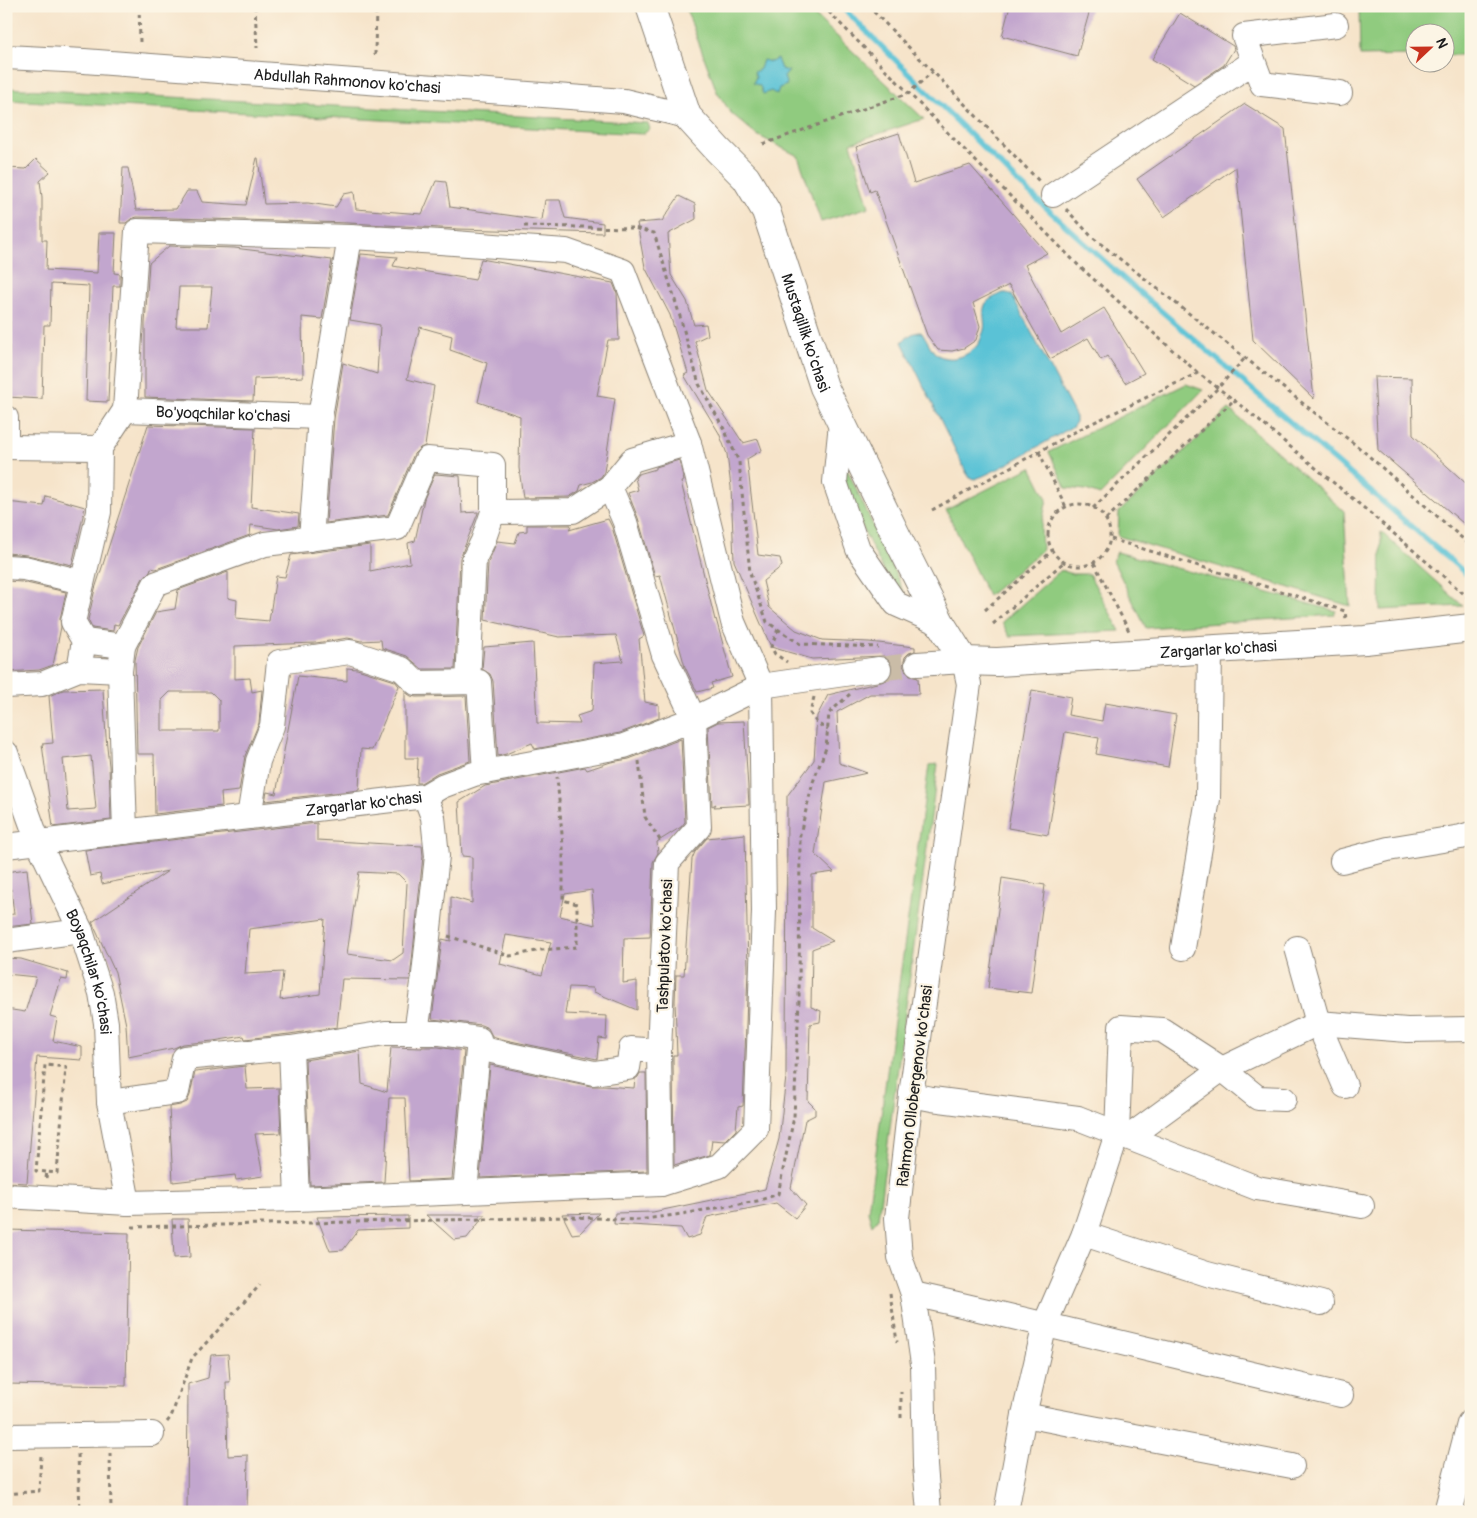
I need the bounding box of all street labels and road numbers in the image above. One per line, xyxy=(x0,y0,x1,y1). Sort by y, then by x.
street label: Abdullah Rahmonov ko'chasi xyxy=(253,65,441,98)
street label: Mustaqillik ko'chasi xyxy=(776,271,834,396)
street label: Bo'yoqchilar ko'chasi xyxy=(155,402,291,427)
street label: Zargarlar ko'chasi xyxy=(1159,636,1278,663)
street label: Zargarlar ko'chasi xyxy=(304,787,423,821)
street label: Tashpulatov ko'chasi xyxy=(653,879,677,1013)
street label: Boyaqchilar ko'chasi xyxy=(61,906,115,1035)
street label: Rahmon Ollobergenov ko'chasi xyxy=(893,984,937,1188)

